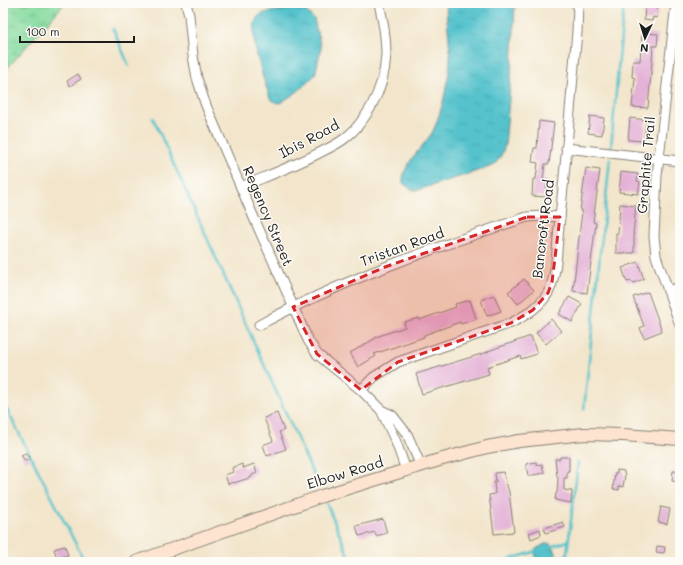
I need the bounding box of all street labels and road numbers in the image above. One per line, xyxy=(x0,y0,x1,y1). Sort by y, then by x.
street label: Ibis Road xyxy=(275,115,342,162)
street label: Graphite Trail xyxy=(632,116,659,214)
street label: Regency Street xyxy=(239,163,298,269)
street label: Bancroft Road xyxy=(527,178,558,280)
street label: Tristan Road xyxy=(357,223,446,270)
street label: Elbow Road xyxy=(304,452,386,493)

